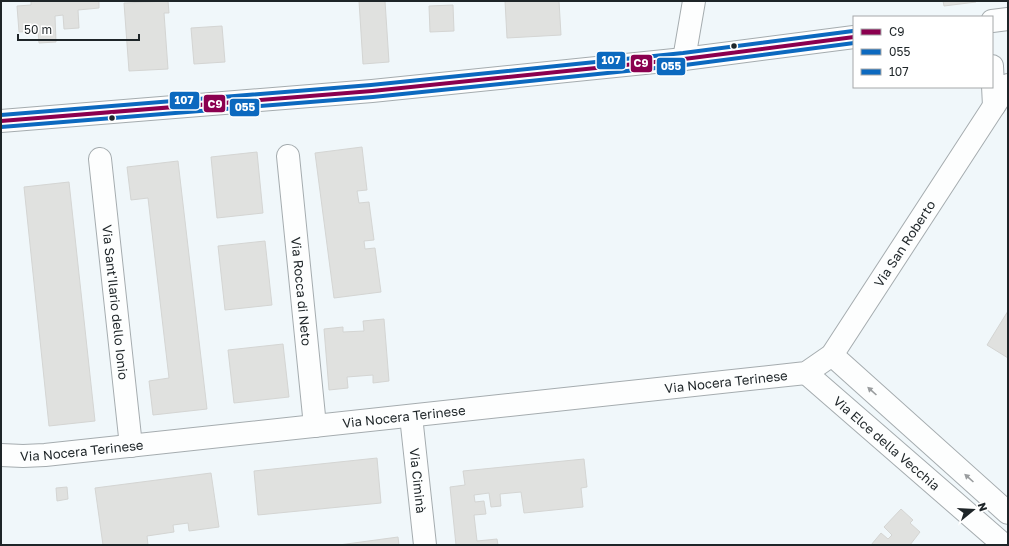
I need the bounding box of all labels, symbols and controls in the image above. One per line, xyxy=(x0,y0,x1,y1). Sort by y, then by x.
scale bar xyxy=(18,16,139,42)
legend xyxy=(853,16,993,88)
text: 50 m xyxy=(24,22,52,37)
text: C9 xyxy=(889,24,904,39)
unlabelled marker xyxy=(729,41,739,51)
text: 055 xyxy=(889,44,910,59)
line badge: 107 xyxy=(596,51,626,70)
text: 107 xyxy=(602,53,620,66)
line badge: C9 xyxy=(630,54,653,73)
text: C9 xyxy=(634,56,648,69)
line badge: 055 xyxy=(656,57,686,76)
text: 055 xyxy=(661,59,682,72)
text: 107 xyxy=(889,64,909,79)
line badge: 107 xyxy=(169,91,200,110)
text: 107 xyxy=(175,93,193,106)
line badge: C9 xyxy=(203,94,226,113)
text: C9 xyxy=(208,97,222,110)
line badge: 055 xyxy=(229,98,260,117)
text: 055 xyxy=(235,100,256,113)
unlabelled marker xyxy=(107,113,117,123)
street label: Via San Roberto xyxy=(870,197,939,290)
street label: Via Sant'Ilario dello Ionio xyxy=(99,224,132,381)
street label: Via Rocca di Neto xyxy=(288,236,315,347)
street label: Via Nocera Terinese xyxy=(664,367,788,396)
one-way arrow xyxy=(867,386,877,396)
street label: Via Elce della Vecchia xyxy=(830,393,943,494)
street label: Via Nocera Terinese xyxy=(342,402,466,431)
street label: Via Nocera Terinese xyxy=(20,436,144,464)
street label: Via Ciminà xyxy=(407,447,429,514)
one-way arrow xyxy=(964,474,973,483)
north arrow xyxy=(953,490,993,530)
text: N xyxy=(976,501,990,513)

